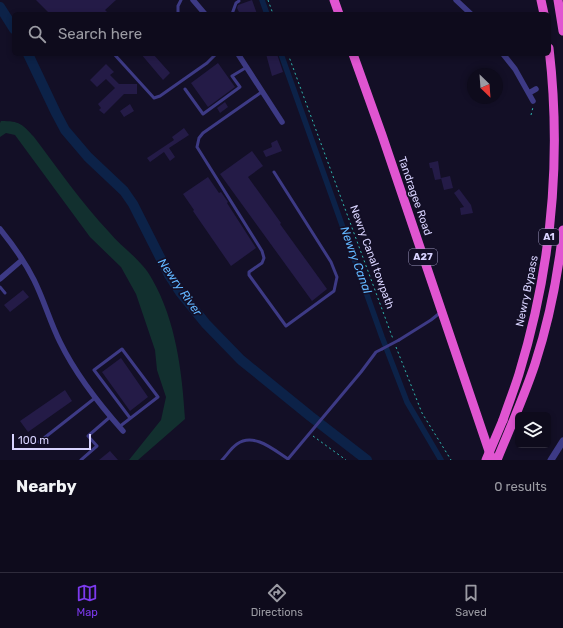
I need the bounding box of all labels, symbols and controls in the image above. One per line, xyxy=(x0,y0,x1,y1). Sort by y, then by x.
search box xyxy=(12,12,551,56)
icon: search xyxy=(26,23,48,45)
text: Search here xyxy=(58,25,142,43)
north arrow xyxy=(467,68,503,104)
street label: Tandragee Road xyxy=(395,155,435,237)
street label: Newry Canal towpath xyxy=(347,203,397,311)
water label: Newry Canal xyxy=(337,224,375,296)
road number: A1 xyxy=(539,229,559,245)
road number: A27 xyxy=(409,249,437,265)
street label: Newry Bypass xyxy=(513,254,541,328)
water label: Newry River xyxy=(155,256,205,319)
map controls xyxy=(515,412,551,448)
button: layers xyxy=(515,412,551,448)
scale bar xyxy=(12,432,91,451)
text: 100 m xyxy=(18,434,49,447)
text: Nearby xyxy=(16,476,77,496)
text: 0 results xyxy=(494,479,547,494)
tab: Map xyxy=(76,582,98,619)
tab: Directions xyxy=(251,582,303,619)
tab: Saved xyxy=(455,582,487,619)

